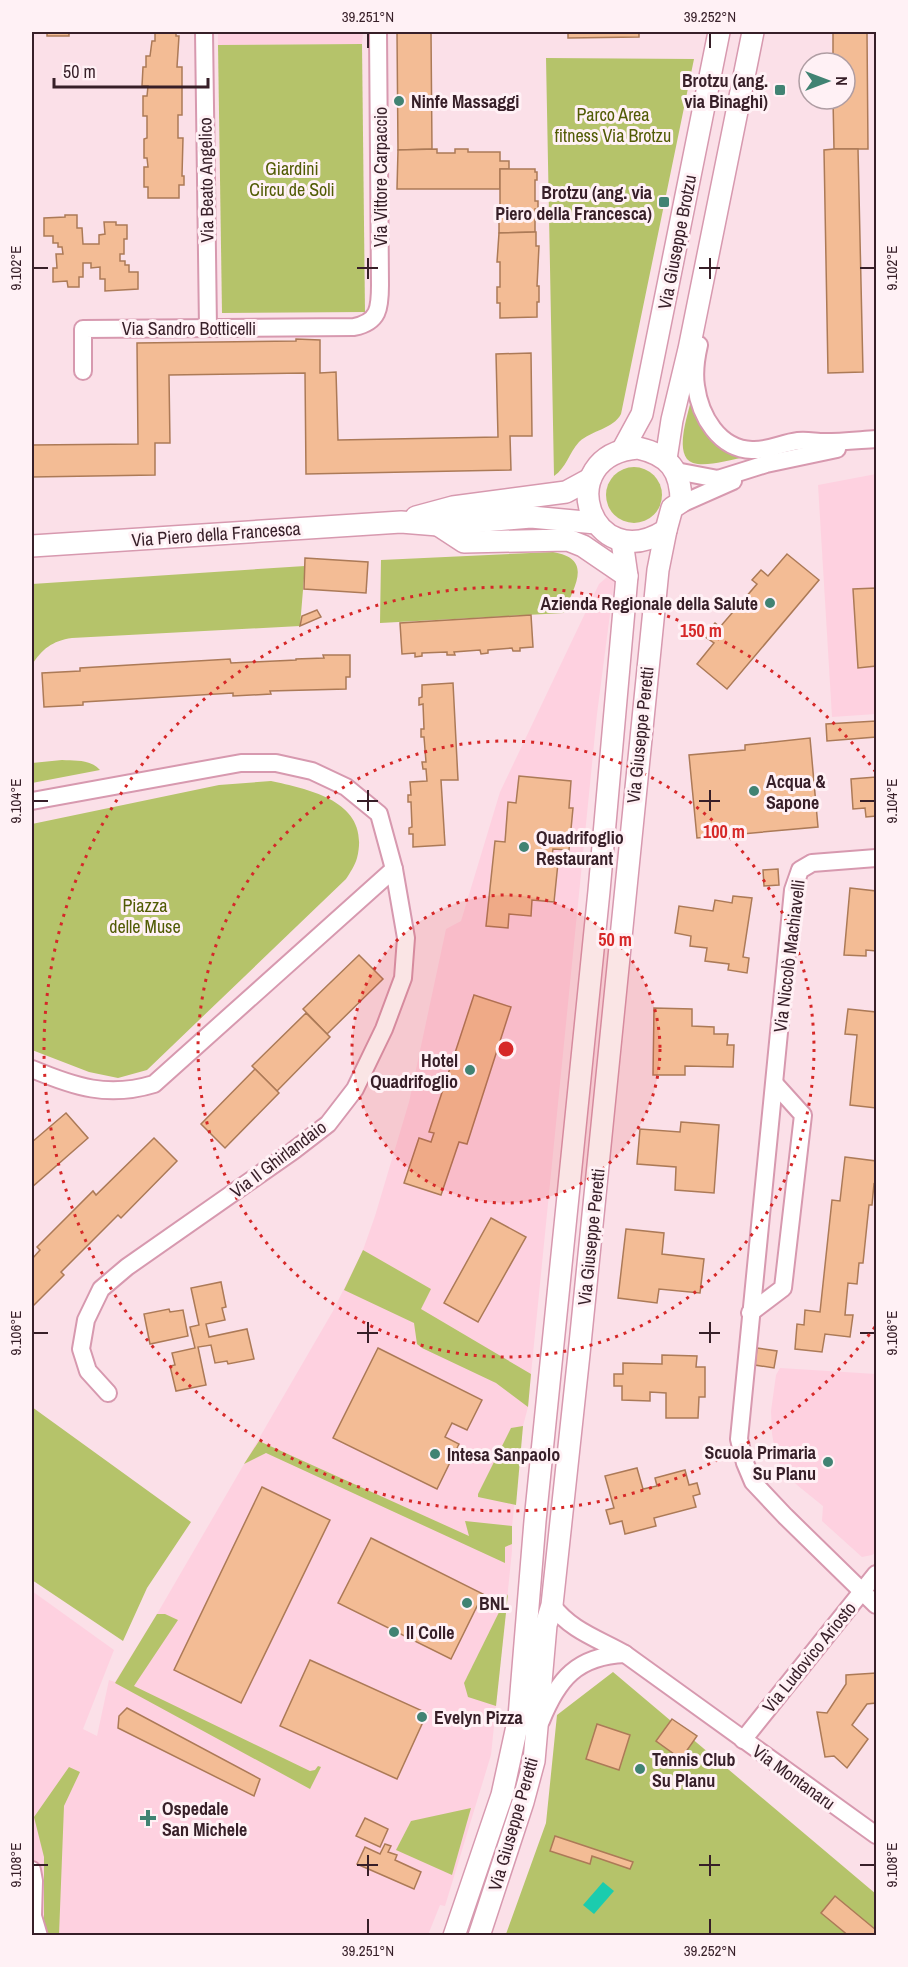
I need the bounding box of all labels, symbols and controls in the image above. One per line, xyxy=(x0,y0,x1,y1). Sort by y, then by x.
text: 39.251°N xyxy=(342,6,394,27)
text: 39.252°N xyxy=(684,6,736,27)
scale bar xyxy=(54,51,208,89)
north arrow xyxy=(797,51,857,111)
text: 50 m xyxy=(63,59,96,84)
place label: Brotzu (ang. via Binaghi) xyxy=(682,68,768,114)
text: N xyxy=(831,76,853,86)
marker: Brotzu (ang. via Binaghi) xyxy=(773,83,787,97)
place label: Ninfe Massaggi xyxy=(411,89,519,114)
marker: Ninfe Massaggi xyxy=(392,94,406,108)
park label: Parco Area fitness Via Brotzu xyxy=(555,102,671,148)
street label: Via Vittore Carpaccio xyxy=(368,107,393,247)
street label: Via Beato Angelico xyxy=(192,117,220,243)
park label: Giardini Circu de Soli xyxy=(249,156,335,202)
street label: Via Giuseppe Brotzu xyxy=(652,172,702,312)
place label: Brotzu (ang. via Piero della Francesca) xyxy=(495,180,653,226)
marker: Brotzu (ang. via Piero della Francesca) xyxy=(657,195,671,209)
text: 9.102°E xyxy=(5,246,26,291)
text: 9.102°E xyxy=(881,246,902,291)
street label: Via Sandro Botticelli xyxy=(122,316,256,341)
street label: Via Piero della Francesca xyxy=(131,516,301,552)
place label: Azienda Regionale della Salute xyxy=(541,591,758,616)
marker: Azienda Regionale della Salute xyxy=(763,596,777,610)
text: 150 m xyxy=(680,618,722,643)
street label: Via Giuseppe Peretti xyxy=(620,665,660,805)
place label: Acqua & Sapone xyxy=(766,769,826,815)
text: 9.104°E xyxy=(5,779,26,824)
text: 9.104°E xyxy=(881,779,902,824)
marker: Acqua & Sapone xyxy=(747,784,761,798)
text: 100 m xyxy=(703,819,745,844)
place label: Quadrifoglio Restaurant xyxy=(536,825,624,871)
marker: Quadrifoglio Restaurant xyxy=(517,840,531,854)
street label: Via Niccolò Machiavelli xyxy=(767,878,811,1034)
park label: Piazza delle Muse xyxy=(109,893,181,939)
text: 50 m xyxy=(598,927,632,952)
centre of rings xyxy=(496,1039,516,1059)
place label: Hotel Quadrifoglio xyxy=(370,1048,458,1094)
marker: Hotel Quadrifoglio xyxy=(463,1063,477,1077)
street label: Via Il Ghirlandaio xyxy=(225,1115,331,1203)
street label: Via Giuseppe Peretti xyxy=(571,1167,611,1307)
text: 9.106°E xyxy=(5,1311,26,1356)
text: 9.106°E xyxy=(881,1311,902,1356)
place label: Scuola Primaria Su Planu xyxy=(704,1440,817,1486)
place label: Intesa Sanpaolo xyxy=(447,1442,560,1467)
marker: Intesa Sanpaolo xyxy=(428,1447,442,1461)
marker: Scuola Primaria Su Planu xyxy=(821,1455,835,1469)
place label: BNL xyxy=(479,1591,509,1616)
marker: BNL xyxy=(460,1596,474,1610)
street label: Via Ludovico Ariosto xyxy=(756,1596,862,1718)
place label: Il Colle xyxy=(406,1620,454,1645)
marker: Il Colle xyxy=(387,1625,401,1639)
place label: Evelyn Pizza xyxy=(434,1705,523,1730)
marker: Evelyn Pizza xyxy=(415,1710,429,1724)
street label: Via Montanaru xyxy=(748,1739,840,1815)
place label: Tennis Club Su Planu xyxy=(652,1747,735,1793)
street label: Via Giuseppe Peretti xyxy=(482,1754,544,1894)
marker: Tennis Club Su Planu xyxy=(633,1762,647,1776)
place label: Ospedale San Michele xyxy=(162,1796,247,1842)
marker: Ospedale San Michele xyxy=(139,1809,157,1827)
text: 9.108°E xyxy=(5,1843,26,1888)
text: 9.108°E xyxy=(881,1843,902,1888)
text: 39.251°N xyxy=(342,1940,394,1961)
text: 39.252°N xyxy=(684,1940,736,1961)

